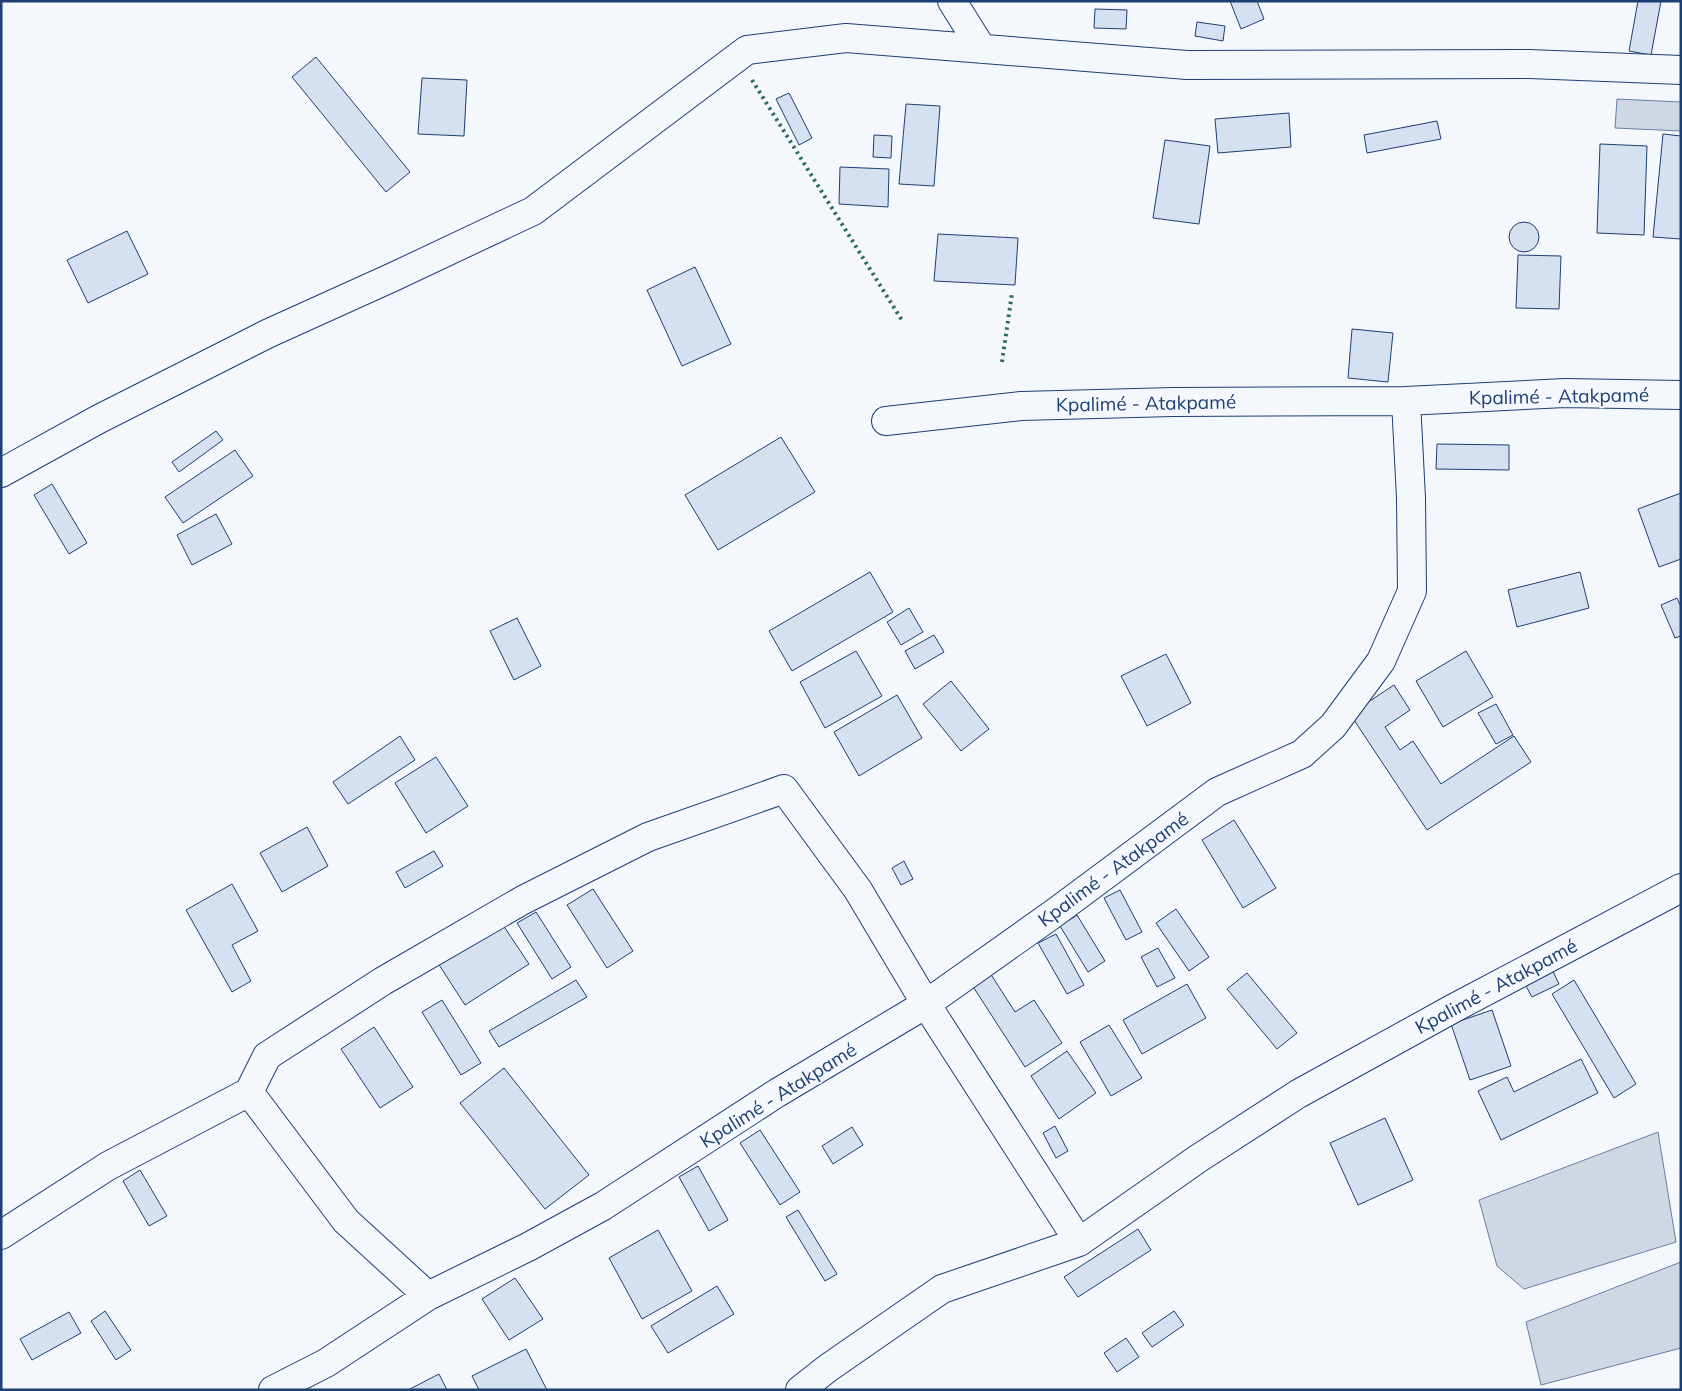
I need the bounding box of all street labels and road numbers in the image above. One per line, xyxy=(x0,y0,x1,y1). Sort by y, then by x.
street label: Kpalimé - Atakpamé xyxy=(1469,382,1649,410)
street label: Kpalimé - Atakpamé xyxy=(1056,389,1236,417)
street label: Kpalimé - Atakpamé xyxy=(1033,806,1193,932)
street label: Kpalimé - Atakpamé xyxy=(1411,933,1581,1039)
street label: Kpalimé - Atakpamé xyxy=(695,1037,861,1153)

